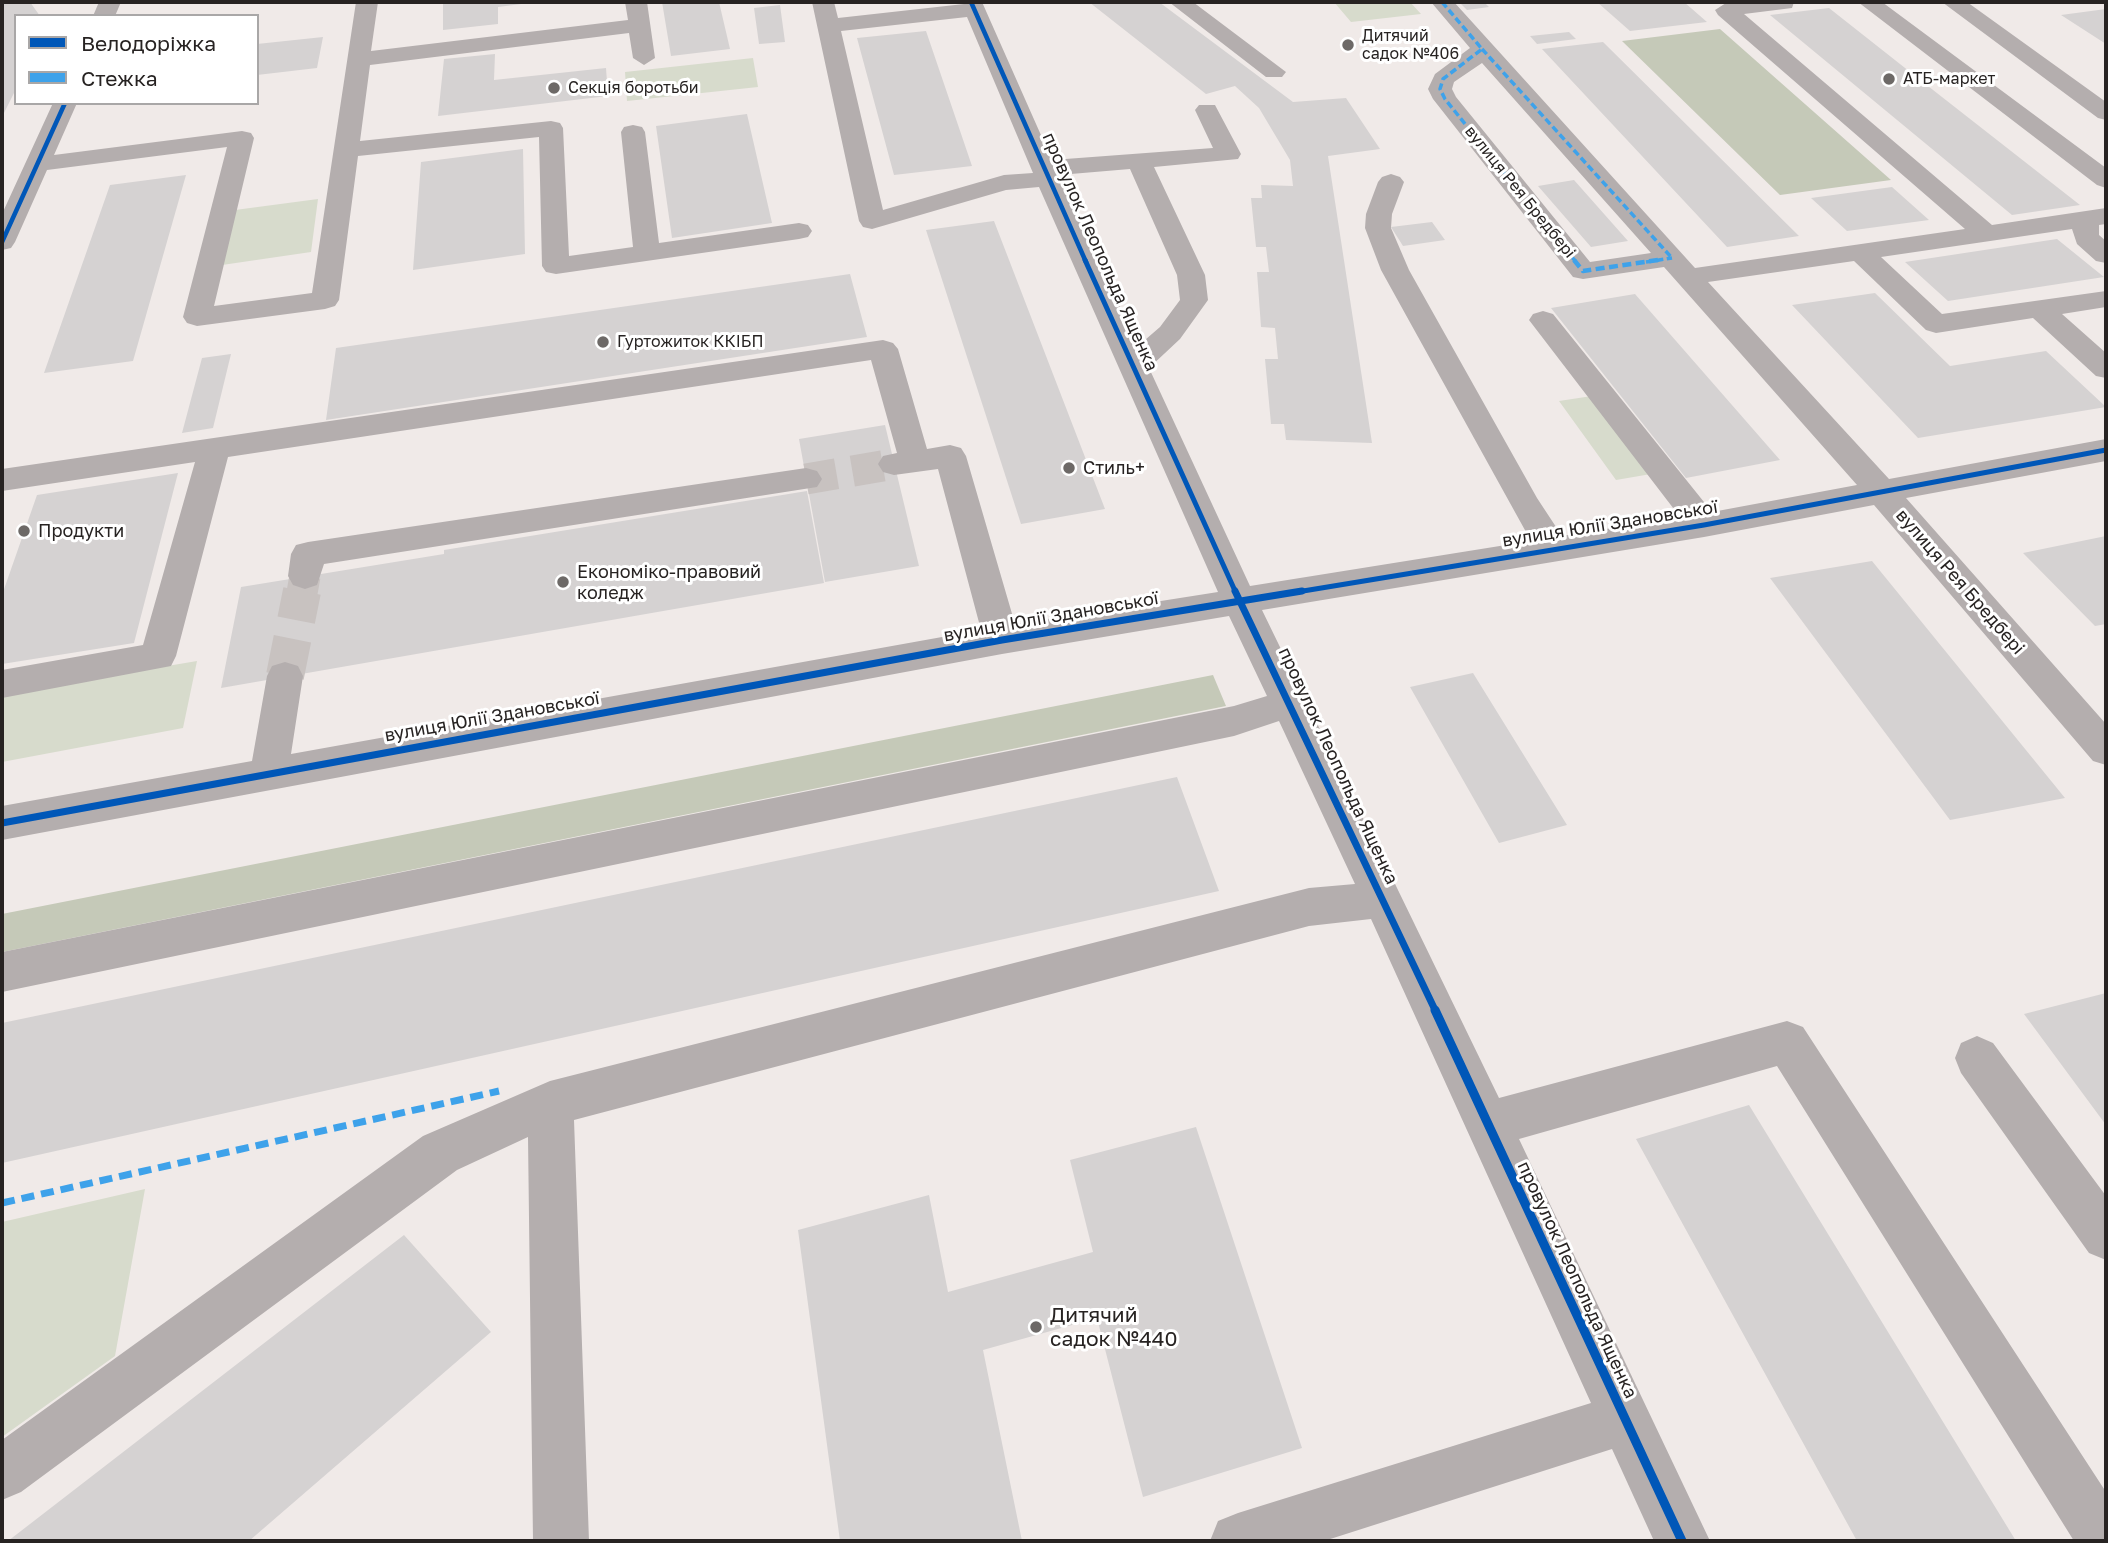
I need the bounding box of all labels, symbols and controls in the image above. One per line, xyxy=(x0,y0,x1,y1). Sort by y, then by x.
legend xyxy=(14,14,259,105)
place label: Дитячий садок №406 xyxy=(1362,26,1459,64)
text: Велодоріжка xyxy=(81,30,216,56)
marker: Дитячий садок №406 xyxy=(1340,37,1356,53)
text: Стежка xyxy=(81,65,158,91)
place label: АТБ-маркет xyxy=(1903,69,1995,89)
marker: АТБ-маркет xyxy=(1881,71,1897,87)
place label: Секція боротьби xyxy=(568,78,699,98)
marker: Секція боротьби xyxy=(546,80,562,96)
street label: вулиця Рея Бредбері xyxy=(1461,122,1579,262)
street label: провулок Леопольда Ященка xyxy=(1037,129,1163,375)
place label: Гуртожиток ККІБП xyxy=(617,332,763,352)
marker: Гуртожиток ККІБП xyxy=(595,334,611,350)
place label: Стиль+ xyxy=(1083,457,1145,479)
marker: Стиль+ xyxy=(1061,460,1077,476)
street label: вулиця Юлії Здановської xyxy=(1501,496,1719,552)
street label: вулиця Рея Бредбері xyxy=(1891,505,2029,659)
place label: Продукти xyxy=(38,520,124,542)
marker: Продукти xyxy=(16,523,32,539)
place label: Економіко-правовий коледж xyxy=(577,561,761,604)
marker: Економіко-правовий коледж xyxy=(555,574,571,590)
street label: вулиця Юлії Здановської xyxy=(942,587,1160,647)
street label: провулок Леопольда Ященка xyxy=(1274,644,1402,888)
street label: вулиця Юлії Здановської xyxy=(383,687,601,747)
street label: провулок Леопольда Ященка xyxy=(1513,1158,1641,1402)
place label: Дитячий садок №440 xyxy=(1050,1302,1178,1352)
marker: Дитячий садок №440 xyxy=(1028,1319,1044,1335)

